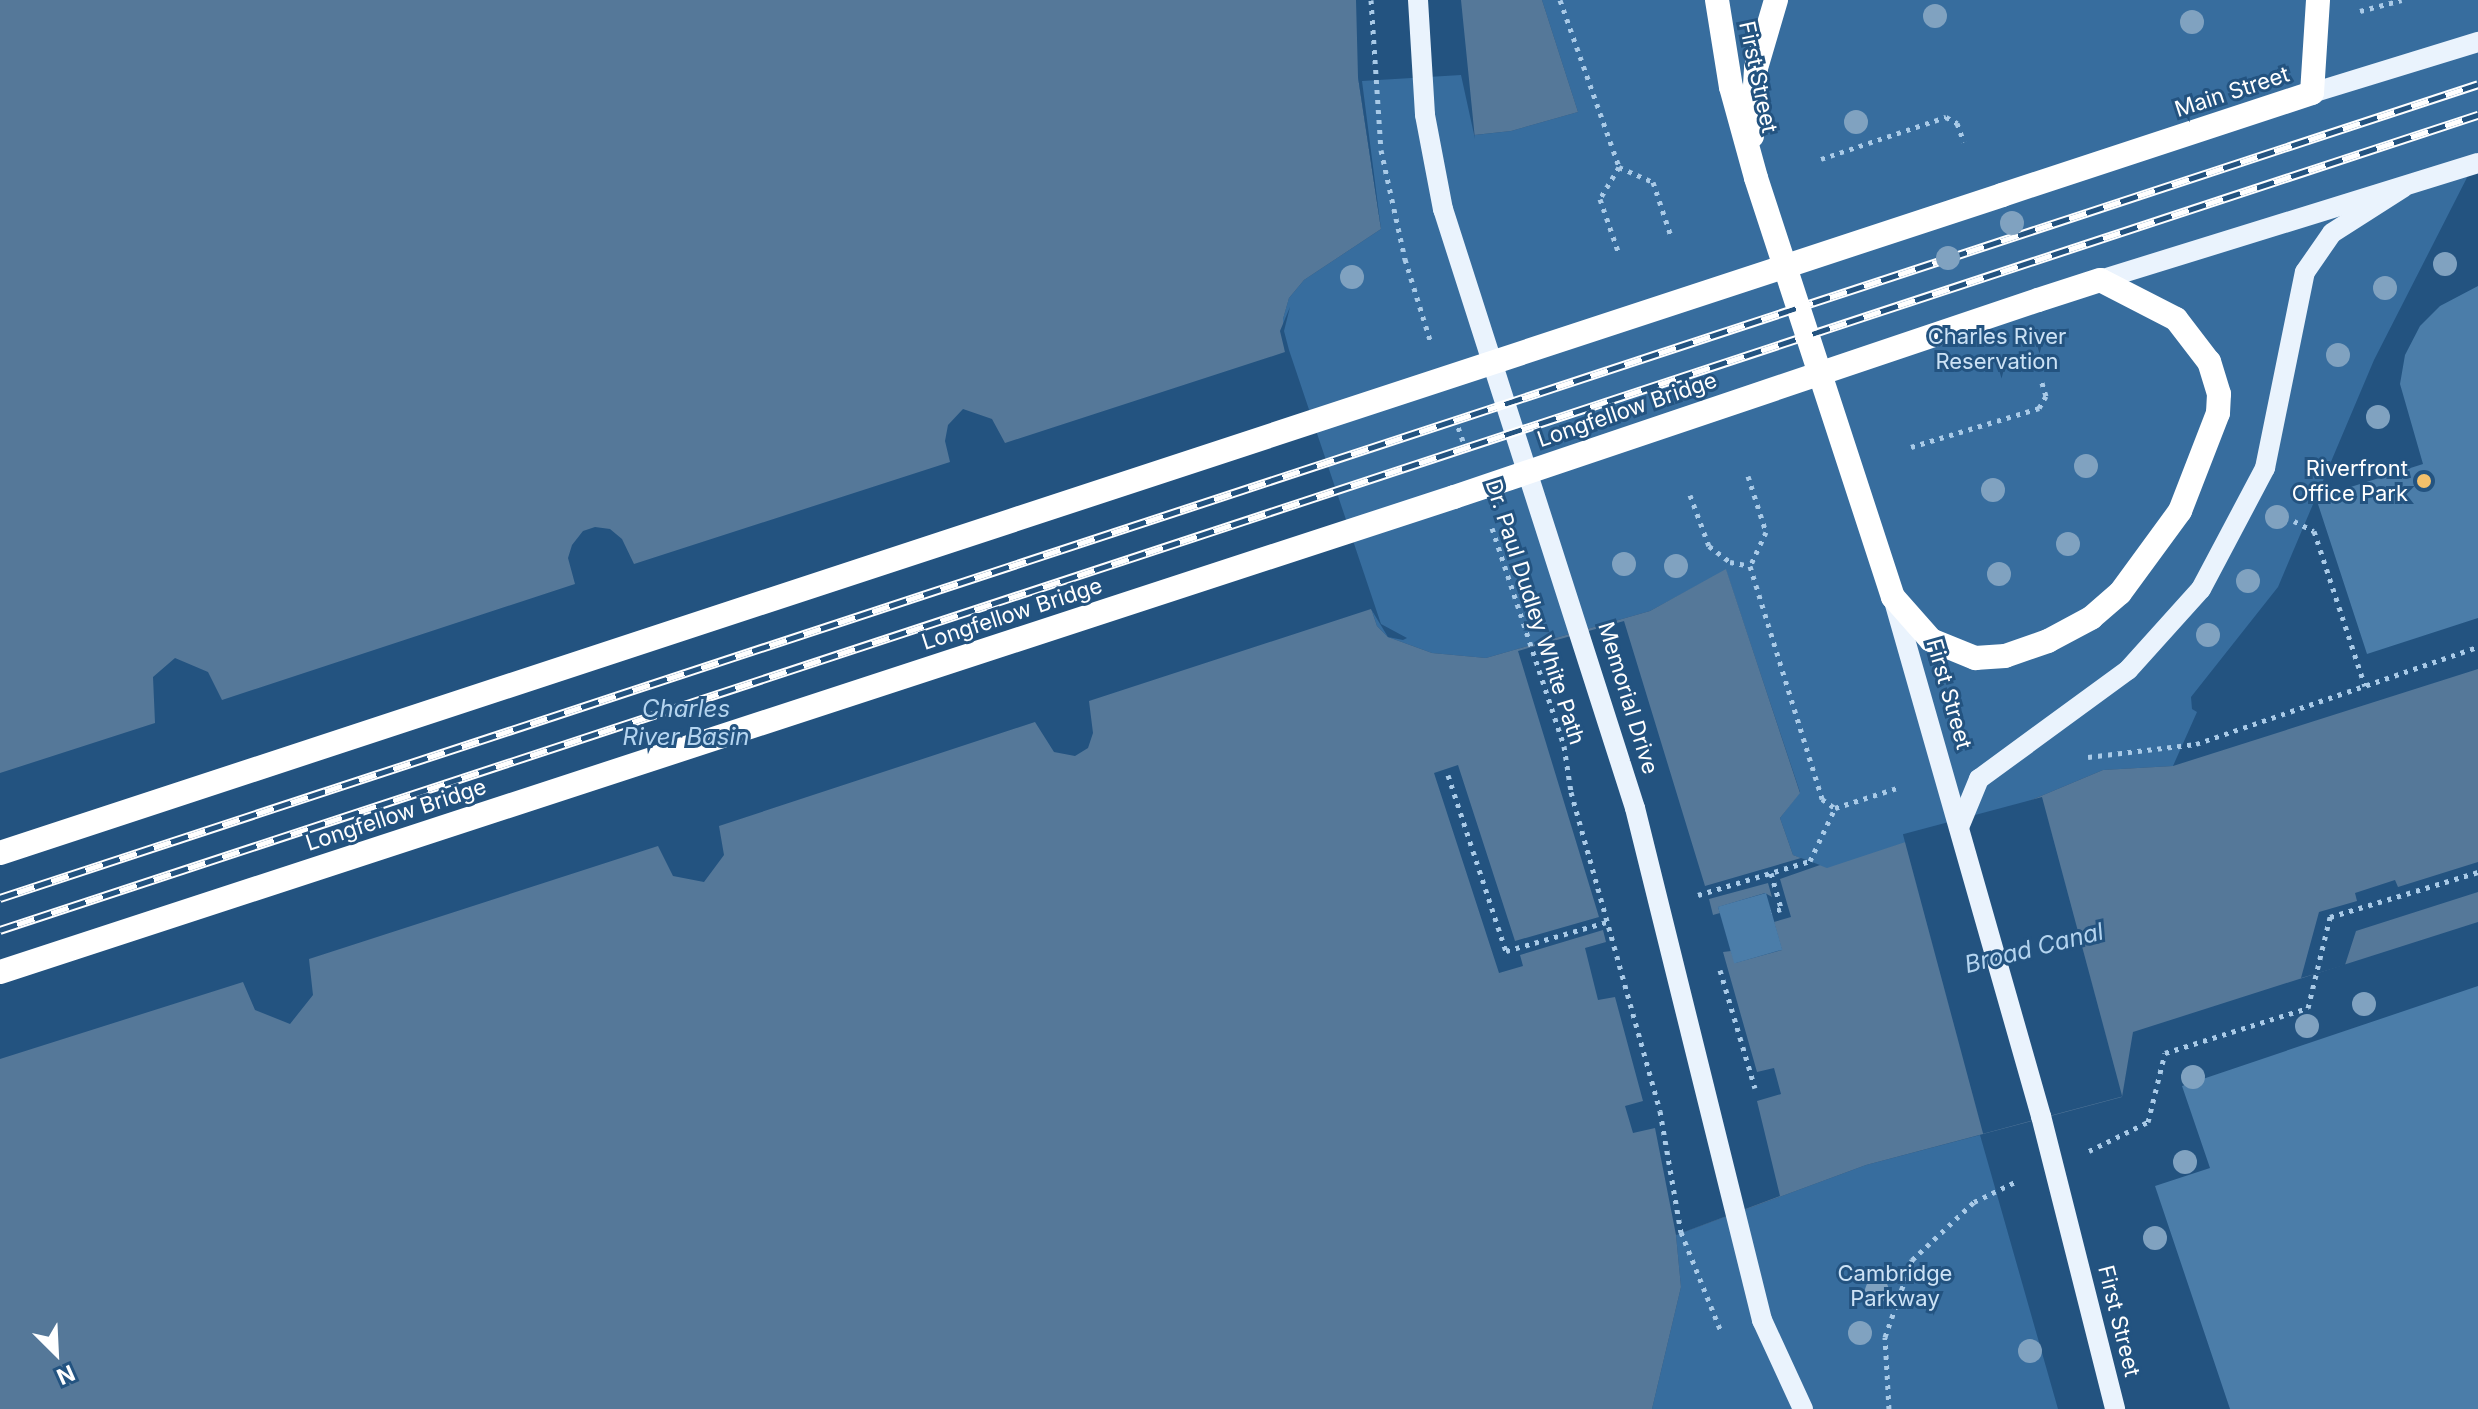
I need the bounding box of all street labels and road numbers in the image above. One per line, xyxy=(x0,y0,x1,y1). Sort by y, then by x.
street label: First Street xyxy=(1733,19,1783,135)
street label: Main Street xyxy=(2171,61,2293,123)
street label: Longfellow Bridge xyxy=(1534,367,1720,453)
street label: Dr. Paul Dudley White Path xyxy=(1480,476,1590,748)
street label: Longfellow Bridge xyxy=(918,572,1106,656)
street label: Memorial Drive xyxy=(1592,619,1664,777)
street label: First Street xyxy=(1921,636,1977,752)
street label: Longfellow Bridge xyxy=(302,773,490,857)
street label: First Street xyxy=(2092,1263,2146,1379)

